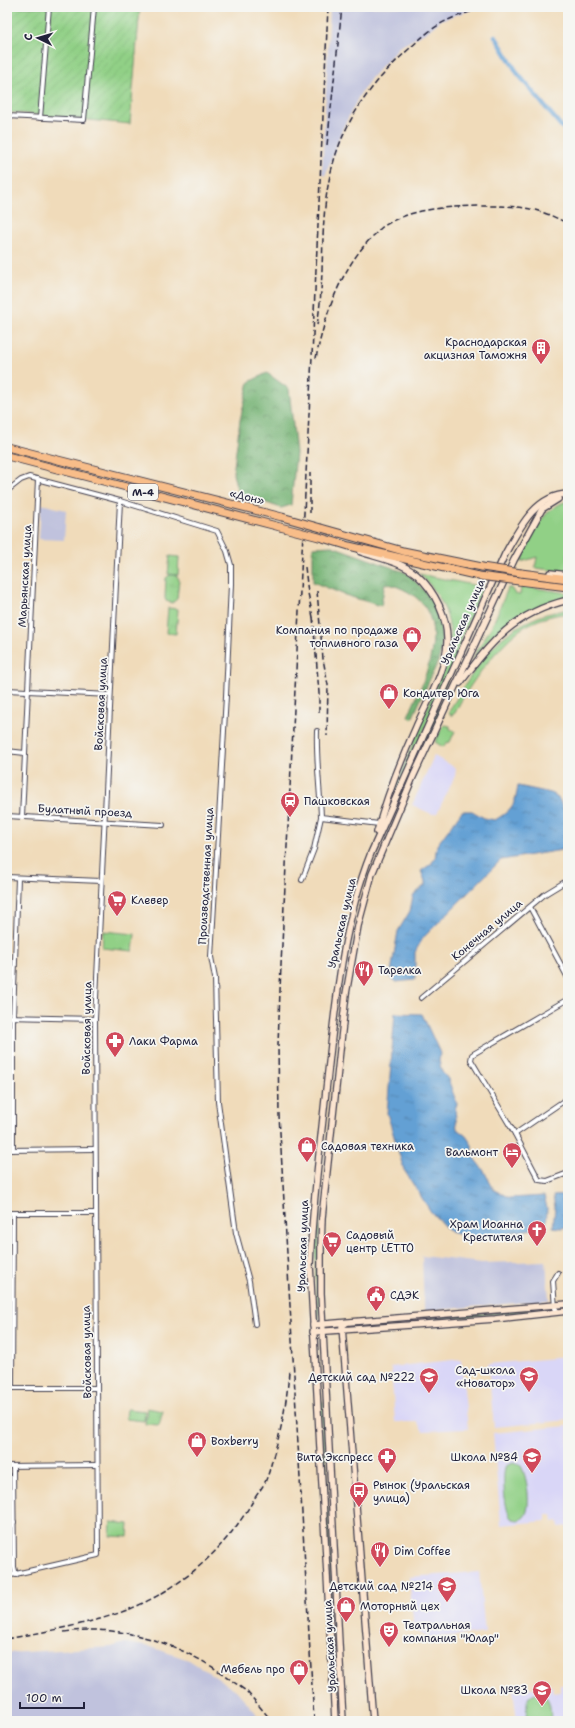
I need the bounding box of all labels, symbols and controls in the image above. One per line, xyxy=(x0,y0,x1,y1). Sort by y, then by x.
north arrow xyxy=(18,18,58,58)
text: С xyxy=(21,33,36,41)
place label: Краснодарская акцизная Таможня xyxy=(424,335,527,363)
building icon: Краснодарская акцизная Таможня xyxy=(530,337,552,365)
road number: М-4 xyxy=(128,484,158,500)
street label: «Дон» xyxy=(228,485,266,509)
street label: Марьянская улица xyxy=(15,524,35,628)
street label: Уральская улица xyxy=(437,577,489,667)
place label: Компания по продаже топливного газа xyxy=(276,623,398,651)
shop icon: Компания по продаже топливного газа xyxy=(401,625,423,653)
street label: Войсковая улица xyxy=(91,657,111,751)
shop icon: Кондитер Юга xyxy=(378,682,400,710)
place label: Кондитер Юга xyxy=(403,686,479,701)
station icon: Пашковская xyxy=(279,790,301,818)
place label: Пашковская xyxy=(304,794,370,809)
street label: Булатный проезд xyxy=(37,801,133,821)
street label: Производственная улица xyxy=(195,807,217,945)
street label: Уральская улица xyxy=(324,876,360,970)
supermarket icon: Клевер xyxy=(106,889,128,917)
place label: Клевер xyxy=(131,893,169,908)
street label: Конечная улица xyxy=(449,896,526,964)
restaurant icon: Тарелка xyxy=(353,959,375,987)
place label: Тарелка xyxy=(378,963,421,978)
street label: Войсковая улица xyxy=(79,981,95,1075)
pharmacy icon: Лаки Фарма xyxy=(104,1030,126,1058)
place label: Лаки Фарма xyxy=(129,1034,198,1049)
shop icon: Садовая техника xyxy=(296,1135,318,1163)
place label: Садовая техника xyxy=(321,1139,414,1154)
hotel icon: Вальмонт xyxy=(501,1141,523,1169)
place label: Вальмонт xyxy=(446,1145,498,1160)
street label: Уральская улица xyxy=(294,1199,312,1292)
place label: Храм Иоанна Крестителя xyxy=(450,1217,523,1245)
church icon: Храм Иоанна Крестителя xyxy=(526,1219,548,1247)
place label: Садовый центр LETTO xyxy=(346,1228,414,1256)
supermarket icon: Садовый центр LETTO xyxy=(321,1230,343,1258)
public building icon: СДЭК xyxy=(365,1284,387,1312)
place label: СДЭК xyxy=(390,1288,419,1303)
street label: Войсковая улица xyxy=(79,1305,95,1399)
place label: Сад-школа «Новатор» xyxy=(455,1363,515,1391)
school or university icon: Сад-школа «Новатор» xyxy=(518,1365,540,1393)
school or university icon: Детский сад №222 xyxy=(418,1366,440,1394)
place label: Детский сад №222 xyxy=(308,1370,415,1385)
shop icon: Boxberry xyxy=(186,1430,208,1458)
place label: Boxberry xyxy=(211,1434,258,1449)
pharmacy icon: Вита Экспресс xyxy=(376,1446,398,1474)
school or university icon: Школа №84 xyxy=(521,1446,543,1474)
place label: Вита Экспресс xyxy=(297,1450,373,1465)
place label: Школа №84 xyxy=(450,1450,518,1465)
place label: Рынок (Уральская улица) xyxy=(373,1478,470,1506)
bus stop icon: Рынок (Уральская улица) xyxy=(348,1480,370,1508)
restaurant icon: Dim Coffee xyxy=(369,1540,391,1568)
place label: Dim Coffee xyxy=(394,1544,451,1559)
school or university icon: Детский сад №214 xyxy=(436,1575,458,1603)
place label: Детский сад №214 xyxy=(329,1579,433,1594)
shop icon: Моторный цех xyxy=(335,1595,357,1623)
street label: Уральская улица xyxy=(320,1599,340,1693)
place label: Моторный цех xyxy=(360,1599,440,1614)
place label: Театральная компания "Юлар" xyxy=(403,1618,499,1646)
theatre icon: Театральная компания "Юлар" xyxy=(378,1620,400,1648)
shop icon: Мебель про xyxy=(288,1658,310,1686)
place label: Мебель про xyxy=(221,1662,285,1677)
school or university icon: Школа №83 xyxy=(531,1679,553,1707)
place label: Школа №83 xyxy=(461,1683,528,1698)
scale bar xyxy=(20,1684,84,1710)
text: 100 m xyxy=(26,1690,62,1706)

